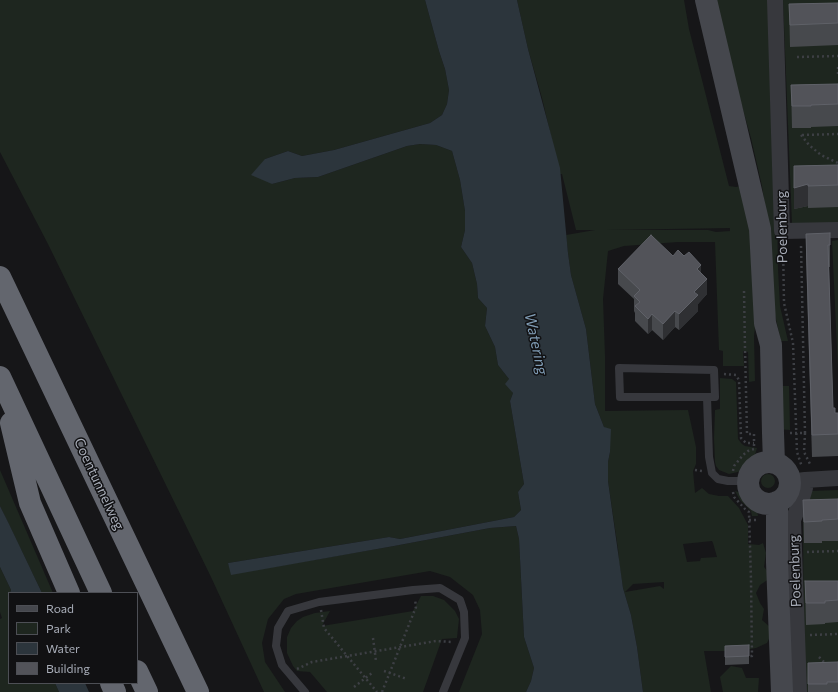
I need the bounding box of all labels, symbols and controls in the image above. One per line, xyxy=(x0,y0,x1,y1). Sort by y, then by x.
street label: Poelenburg xyxy=(773,191,791,263)
water label: Watering xyxy=(521,311,551,377)
street label: Coentunnelweg xyxy=(70,435,128,533)
street label: Poelenburg xyxy=(785,534,805,608)
legend xyxy=(8,592,138,684)
text: Road xyxy=(46,601,74,615)
text: Park xyxy=(46,621,71,635)
text: Water xyxy=(46,641,80,655)
text: Building xyxy=(46,661,90,675)

